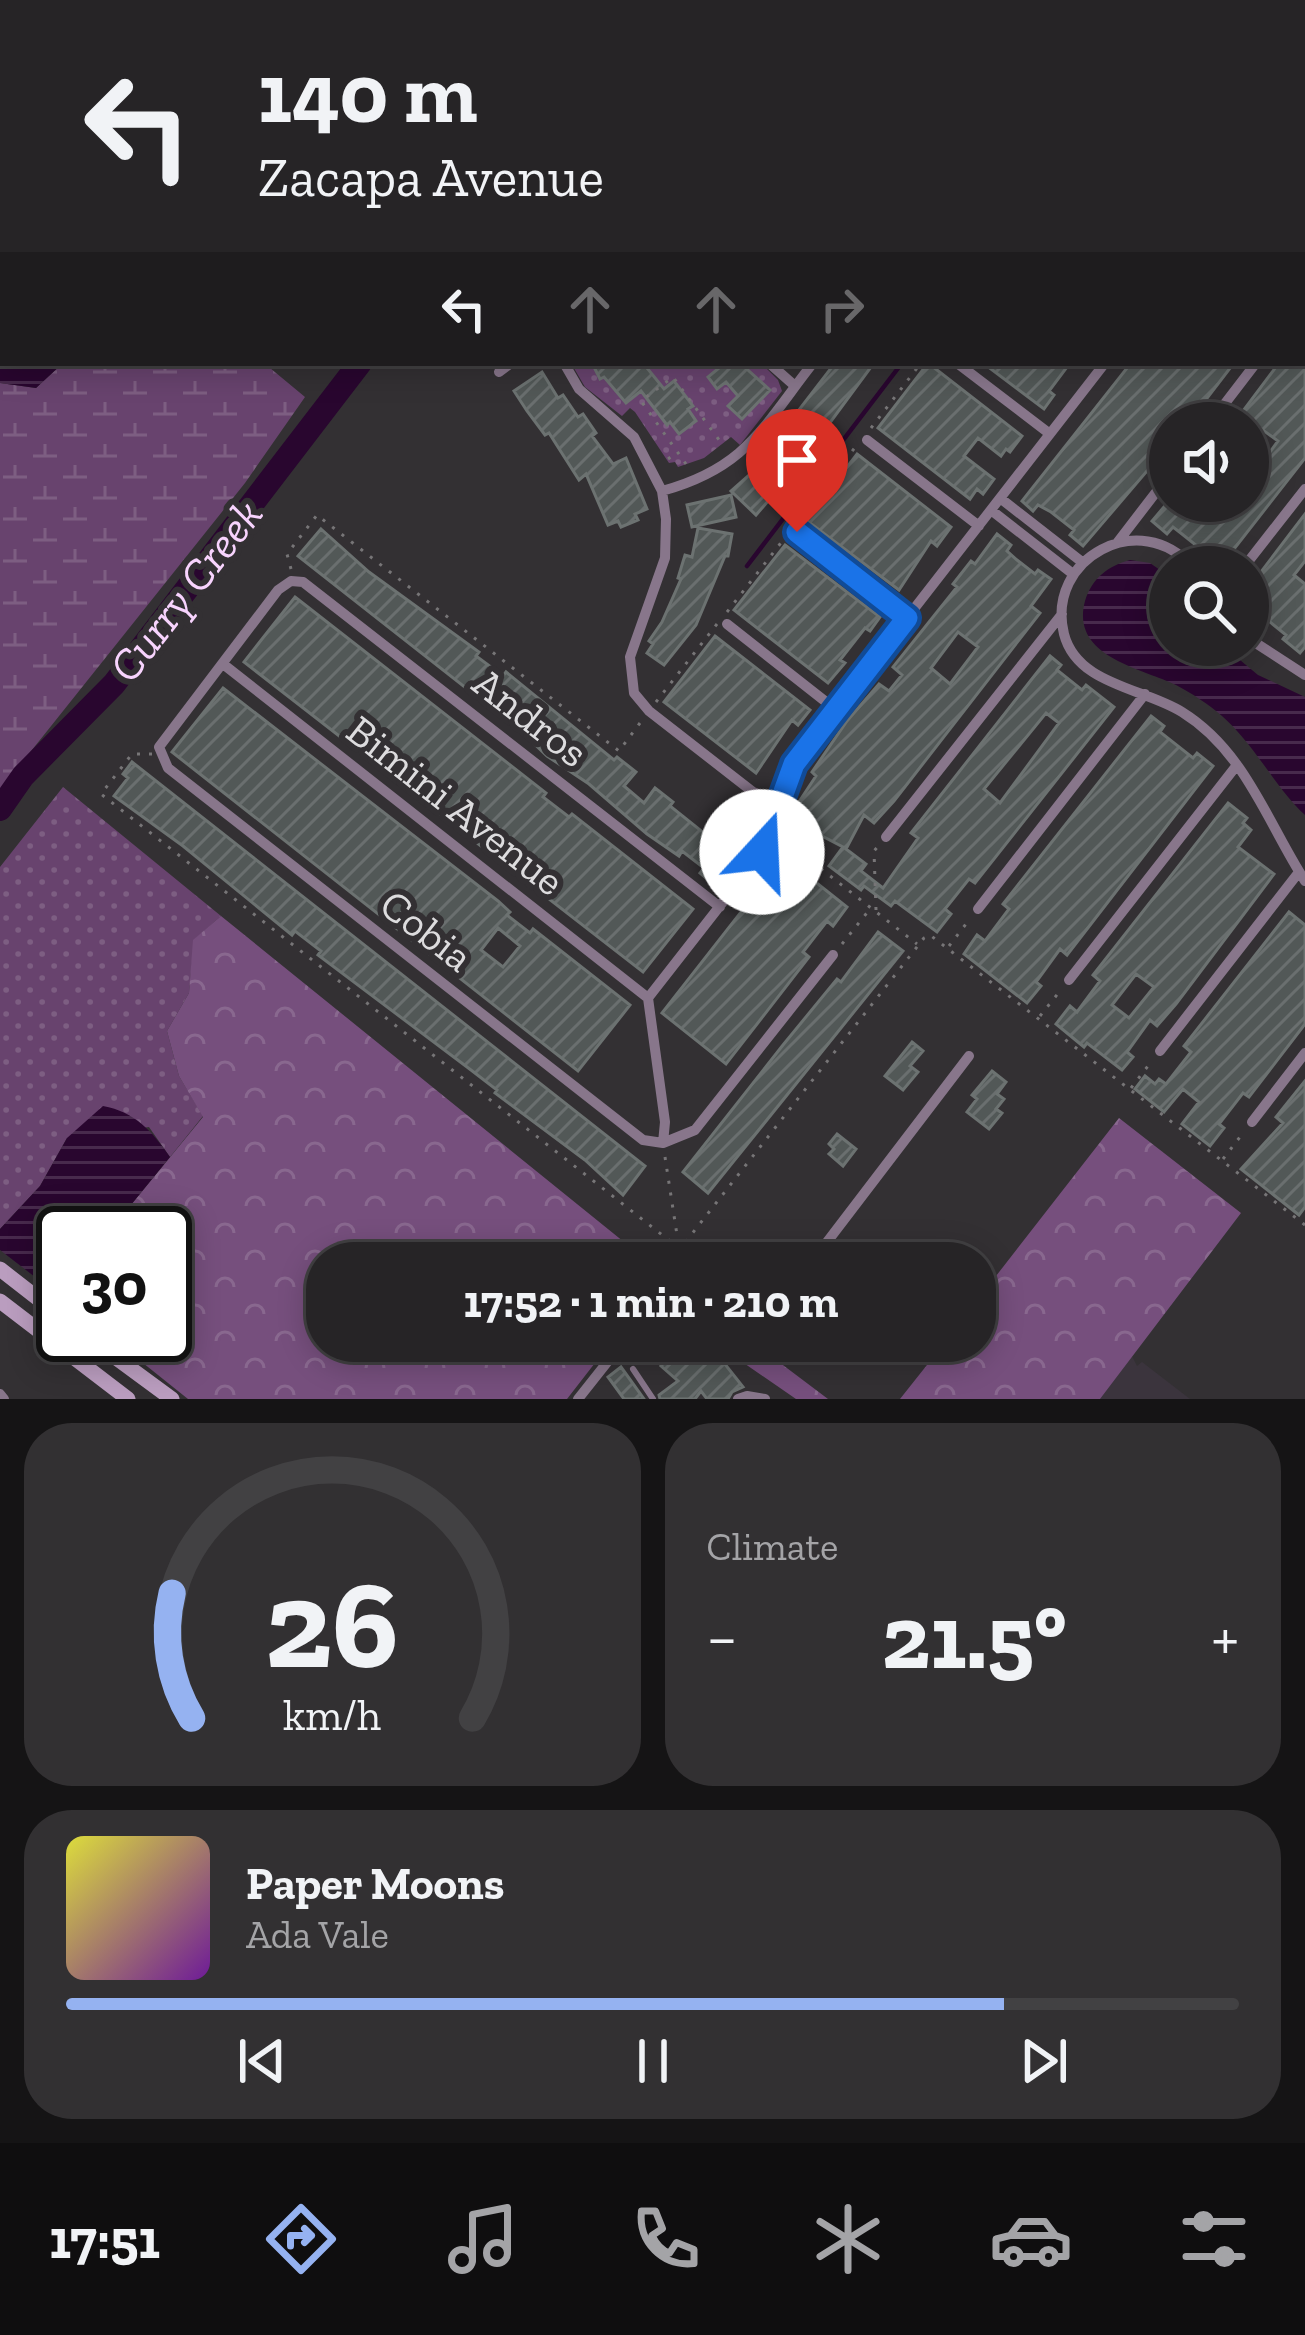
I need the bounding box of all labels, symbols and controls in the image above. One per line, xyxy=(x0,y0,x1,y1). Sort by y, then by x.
text: 140 m xyxy=(258,43,478,144)
icon: left xyxy=(60,48,216,204)
text: Zacapa Avenue xyxy=(258,145,604,210)
icon: left xyxy=(431,276,497,342)
icon: ahead xyxy=(557,276,623,342)
icon: ahead xyxy=(683,276,749,342)
icon: right xyxy=(809,276,875,342)
map controls xyxy=(1149,402,1269,666)
button: sound xyxy=(1149,402,1269,522)
pin xyxy=(746,409,848,532)
icon: arrive xyxy=(764,427,830,493)
water label: Curry Creek xyxy=(98,489,274,693)
button: search xyxy=(1149,546,1269,666)
street label: Andros xyxy=(463,657,598,778)
street label: Bimini Avenue xyxy=(337,705,575,906)
position arrow xyxy=(699,789,825,915)
street label: Cobia xyxy=(370,879,483,982)
speed limit sign: 30 xyxy=(36,1206,192,1362)
text: 17:52 · 1 min · 210 m xyxy=(464,1275,839,1329)
text: Climate xyxy=(707,1523,838,1570)
text: 26 xyxy=(265,1549,399,1699)
text: 21.5° xyxy=(882,1583,1067,1691)
text: − xyxy=(707,1598,737,1677)
text: + xyxy=(1211,1598,1239,1677)
text: km/h xyxy=(283,1689,381,1740)
text: Paper Moons xyxy=(246,1857,504,1911)
text: Ada Vale xyxy=(246,1911,389,1958)
icon: previous xyxy=(229,2028,295,2094)
icon: pause xyxy=(620,2028,686,2094)
icon: next xyxy=(1011,2028,1077,2094)
icon: directions xyxy=(259,2197,343,2281)
icon: music xyxy=(441,2197,525,2281)
icon: phone xyxy=(624,2197,708,2281)
icon: climate xyxy=(806,2197,890,2281)
icon: car xyxy=(989,2197,1073,2281)
icon: filters xyxy=(1172,2197,1256,2281)
text: 17:51 xyxy=(49,2207,160,2272)

